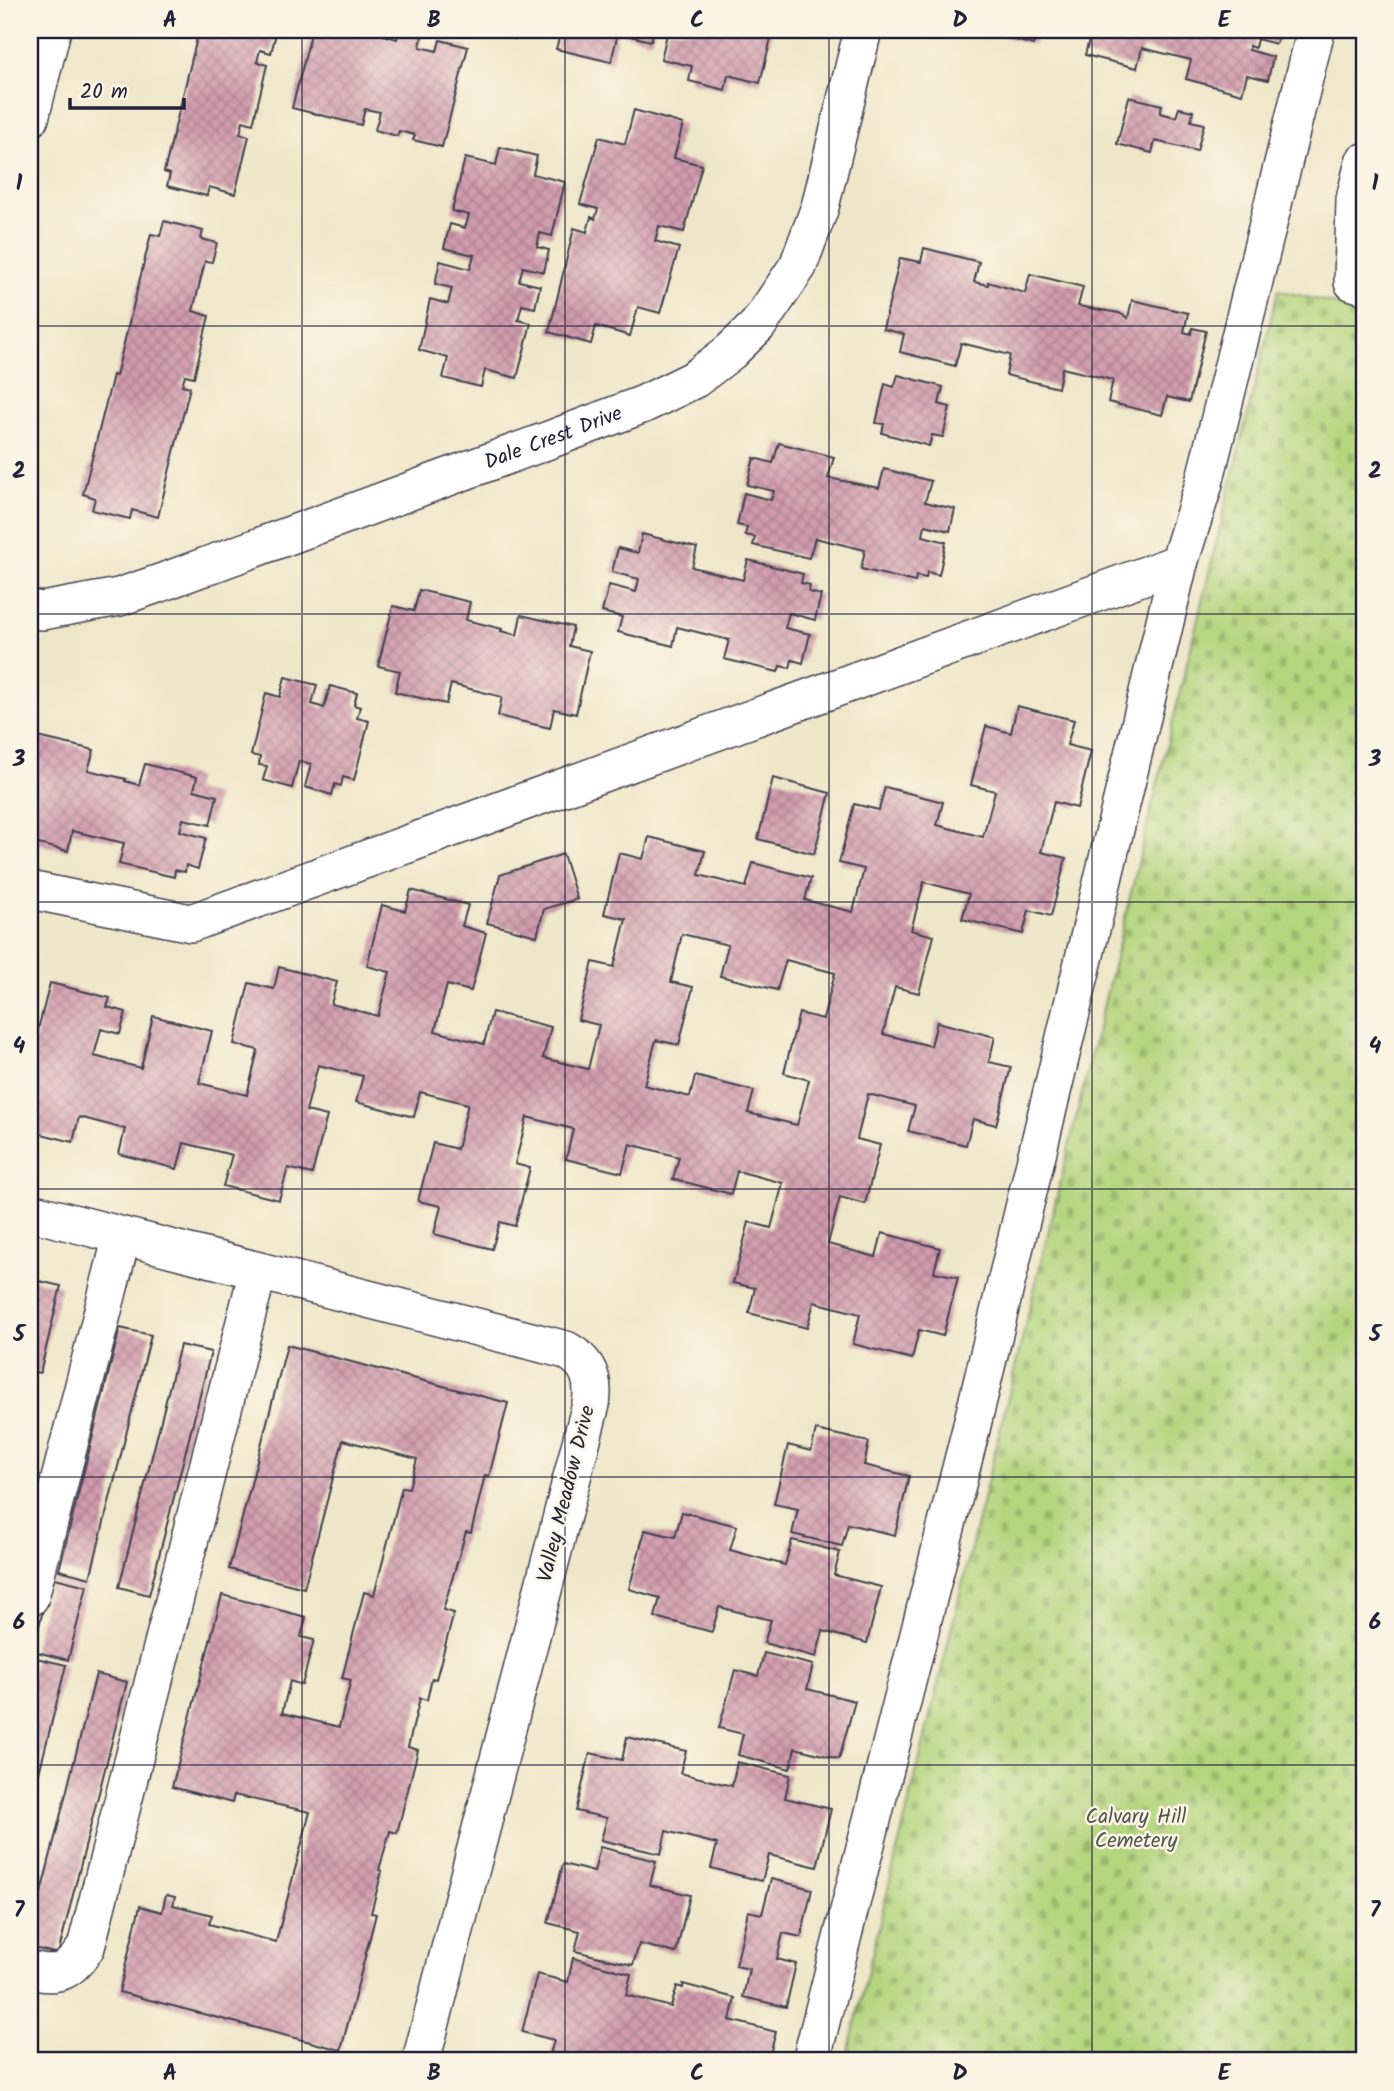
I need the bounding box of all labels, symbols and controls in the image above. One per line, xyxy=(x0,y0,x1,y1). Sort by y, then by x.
text: A xyxy=(163,3,177,39)
text: B xyxy=(427,3,441,39)
text: C xyxy=(690,3,704,39)
text: D xyxy=(952,3,968,39)
text: E xyxy=(1218,3,1232,39)
scale bar xyxy=(70,66,184,110)
text: 20 m xyxy=(80,76,128,109)
text: 1 xyxy=(16,166,23,202)
text: 1 xyxy=(1372,166,1379,202)
street label: Dale Crest Drive xyxy=(480,397,628,479)
text: 2 xyxy=(12,454,26,490)
text: 2 xyxy=(1368,454,1382,490)
text: 3 xyxy=(12,742,26,778)
text: 3 xyxy=(1368,742,1382,778)
text: 4 xyxy=(13,1029,26,1065)
text: 4 xyxy=(1369,1029,1382,1065)
text: 5 xyxy=(12,1317,27,1353)
text: 5 xyxy=(1368,1317,1383,1353)
street label: Valley Meadow Drive xyxy=(529,1402,605,1586)
text: 6 xyxy=(13,1605,25,1641)
text: 6 xyxy=(1369,1605,1381,1641)
park label: Calvary Hill Cemetery xyxy=(1086,1801,1186,1858)
text: 7 xyxy=(14,1893,26,1929)
text: 7 xyxy=(1370,1893,1382,1929)
text: A xyxy=(163,2056,177,2091)
text: B xyxy=(427,2056,441,2091)
text: C xyxy=(690,2056,704,2091)
text: D xyxy=(952,2056,968,2091)
text: E xyxy=(1218,2056,1232,2091)

